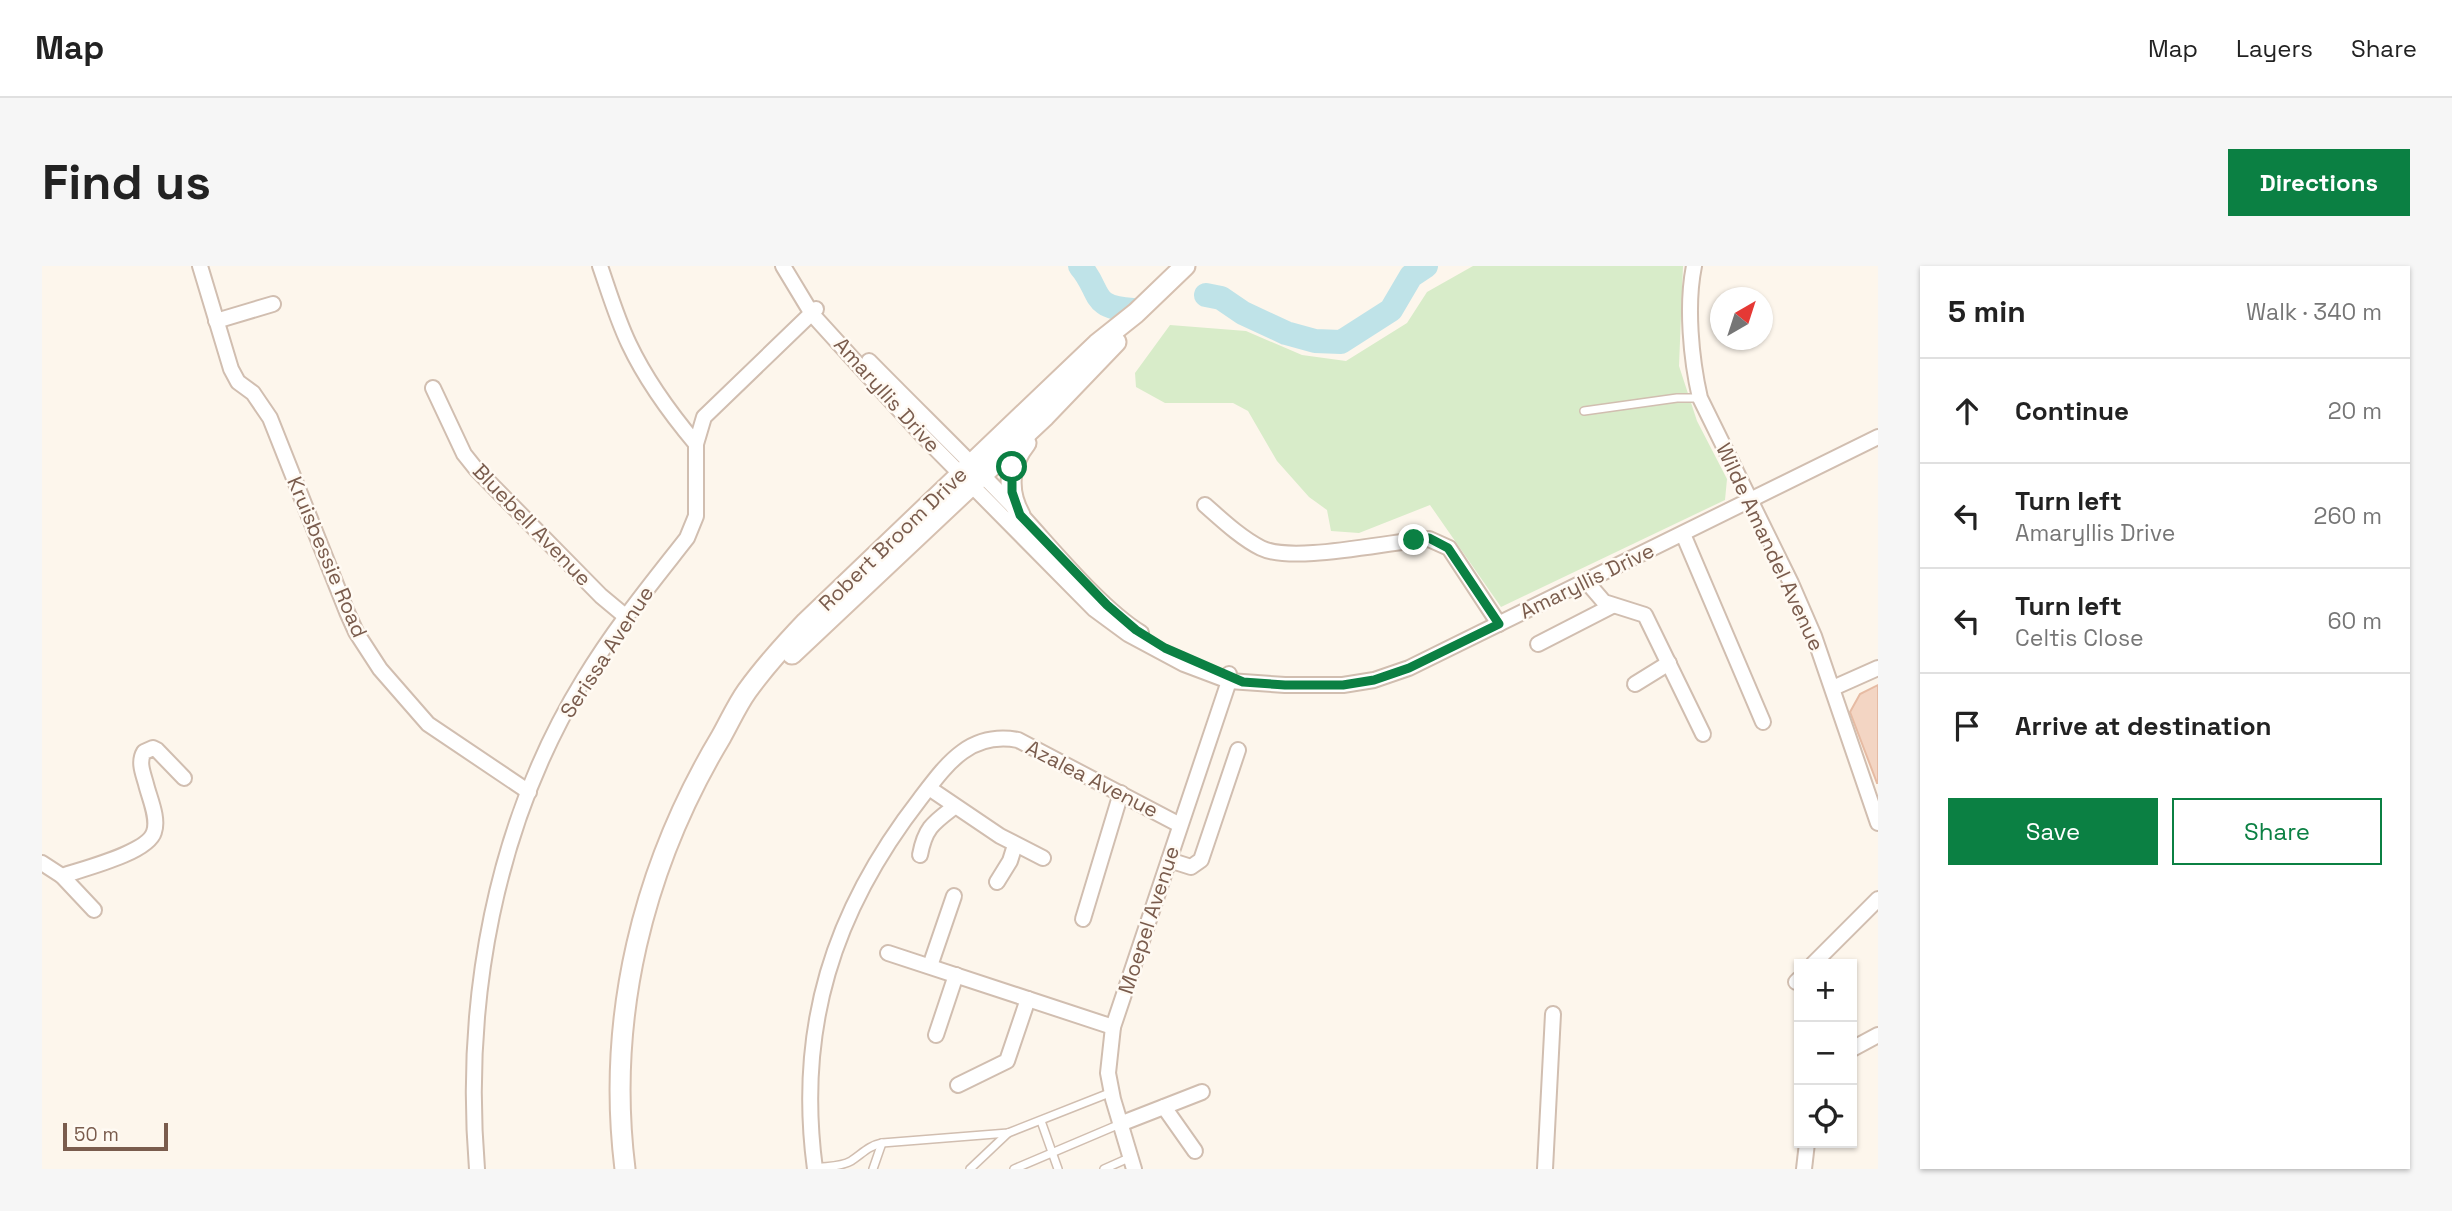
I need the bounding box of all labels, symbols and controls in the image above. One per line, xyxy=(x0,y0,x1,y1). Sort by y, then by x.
text: Map xyxy=(35,27,104,69)
text: Map xyxy=(2148,33,2198,64)
text: Layers xyxy=(2236,33,2313,64)
text: Share xyxy=(2351,33,2417,64)
button: Directions xyxy=(2228,149,2410,216)
text: Find us xyxy=(42,151,211,213)
north arrow xyxy=(1710,287,1773,350)
text: 5 min xyxy=(1948,292,2026,331)
text: Walk · 340 m xyxy=(2246,297,2382,327)
street label: Amaryllis Drive xyxy=(828,331,946,458)
icon: ahead xyxy=(1948,392,1986,430)
text: Continue xyxy=(2015,394,2129,428)
text: 20 m xyxy=(2328,396,2382,426)
street label: Wilde Amandel Avenue xyxy=(1710,439,1831,655)
route start xyxy=(996,451,1027,482)
street label: Bluebell Avenue xyxy=(467,458,598,592)
street label: Robert Broom Drive xyxy=(813,461,973,617)
street label: Kruisbessie Road xyxy=(281,472,374,641)
text: Turn left xyxy=(2015,484,2122,518)
icon: left xyxy=(1948,497,1986,535)
text: 260 m xyxy=(2314,501,2382,531)
text: Amaryllis Drive xyxy=(2015,518,2175,548)
route end xyxy=(1398,524,1429,555)
street label: Amaryllis Drive xyxy=(1515,536,1658,625)
street label: Serissa Avenue xyxy=(554,581,659,723)
text: Turn left xyxy=(2015,589,2122,623)
icon: left xyxy=(1948,602,1986,640)
text: 60 m xyxy=(2327,606,2382,636)
text: Celtis Close xyxy=(2015,623,2144,653)
icon: arrive xyxy=(1948,707,1986,745)
text: Arrive at destination xyxy=(2015,709,2272,743)
street label: Azalea Avenue xyxy=(1021,734,1163,824)
button: Save xyxy=(1948,798,2158,865)
button: Share xyxy=(2172,798,2382,865)
street label: Moepel Avenue xyxy=(1112,842,1185,997)
map controls xyxy=(1794,959,1857,1148)
button: + xyxy=(1794,959,1857,1022)
button: − xyxy=(1794,1022,1857,1085)
button: locate xyxy=(1794,1085,1857,1148)
scale bar xyxy=(63,1120,168,1152)
text: 50 m xyxy=(74,1122,119,1147)

